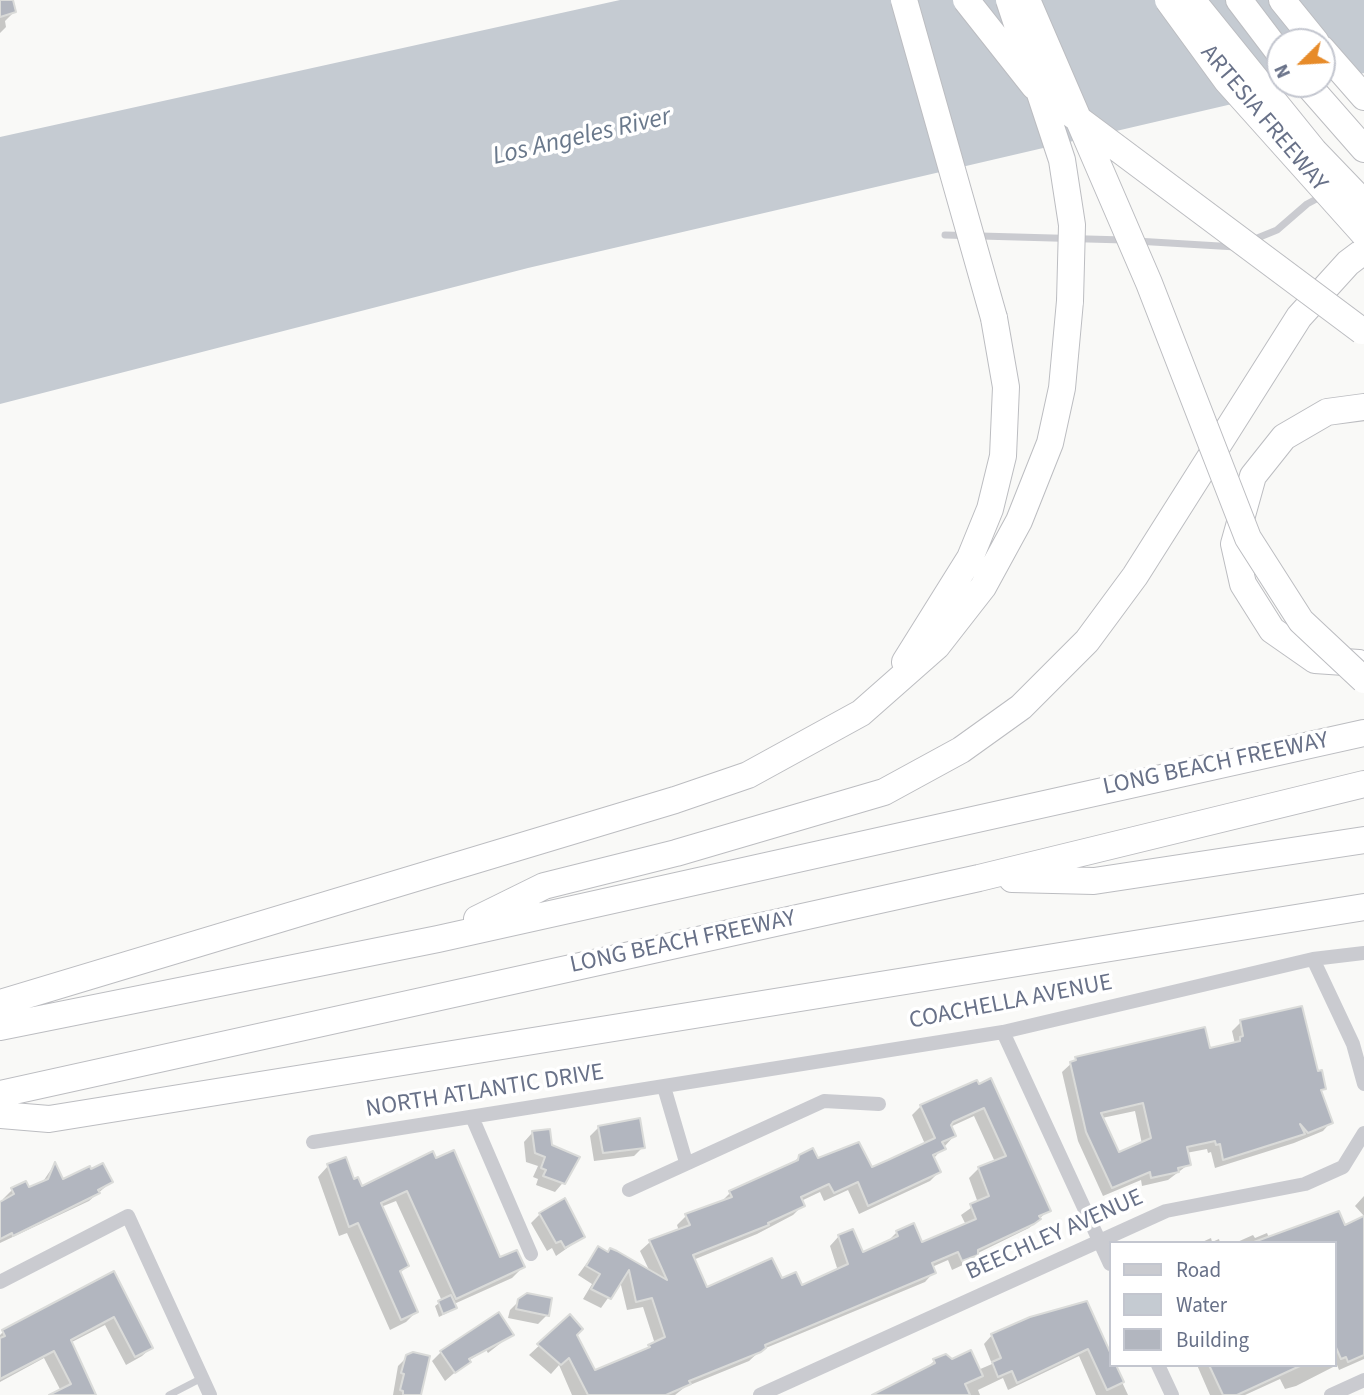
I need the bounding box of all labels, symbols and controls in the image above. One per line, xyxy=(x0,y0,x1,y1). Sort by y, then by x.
north arrow xyxy=(1266,28,1336,98)
street label: ARTESIA FREEWAY xyxy=(1193,40,1333,198)
text: N xyxy=(1268,60,1298,82)
water label: Los Angeles River xyxy=(490,102,674,174)
street label: LONG BEACH FREEWAY xyxy=(1101,727,1331,803)
street label: LONG BEACH FREEWAY xyxy=(568,905,798,981)
street label: COACHELLA AVENUE xyxy=(907,969,1115,1037)
street label: NORTH ATLANTIC DRIVE xyxy=(364,1059,606,1125)
street label: BEECHLEY AVENUE xyxy=(962,1184,1148,1288)
legend xyxy=(1108,1241,1336,1367)
text: Road xyxy=(1176,1255,1221,1285)
text: Water xyxy=(1176,1290,1227,1320)
text: Building xyxy=(1176,1325,1249,1355)

